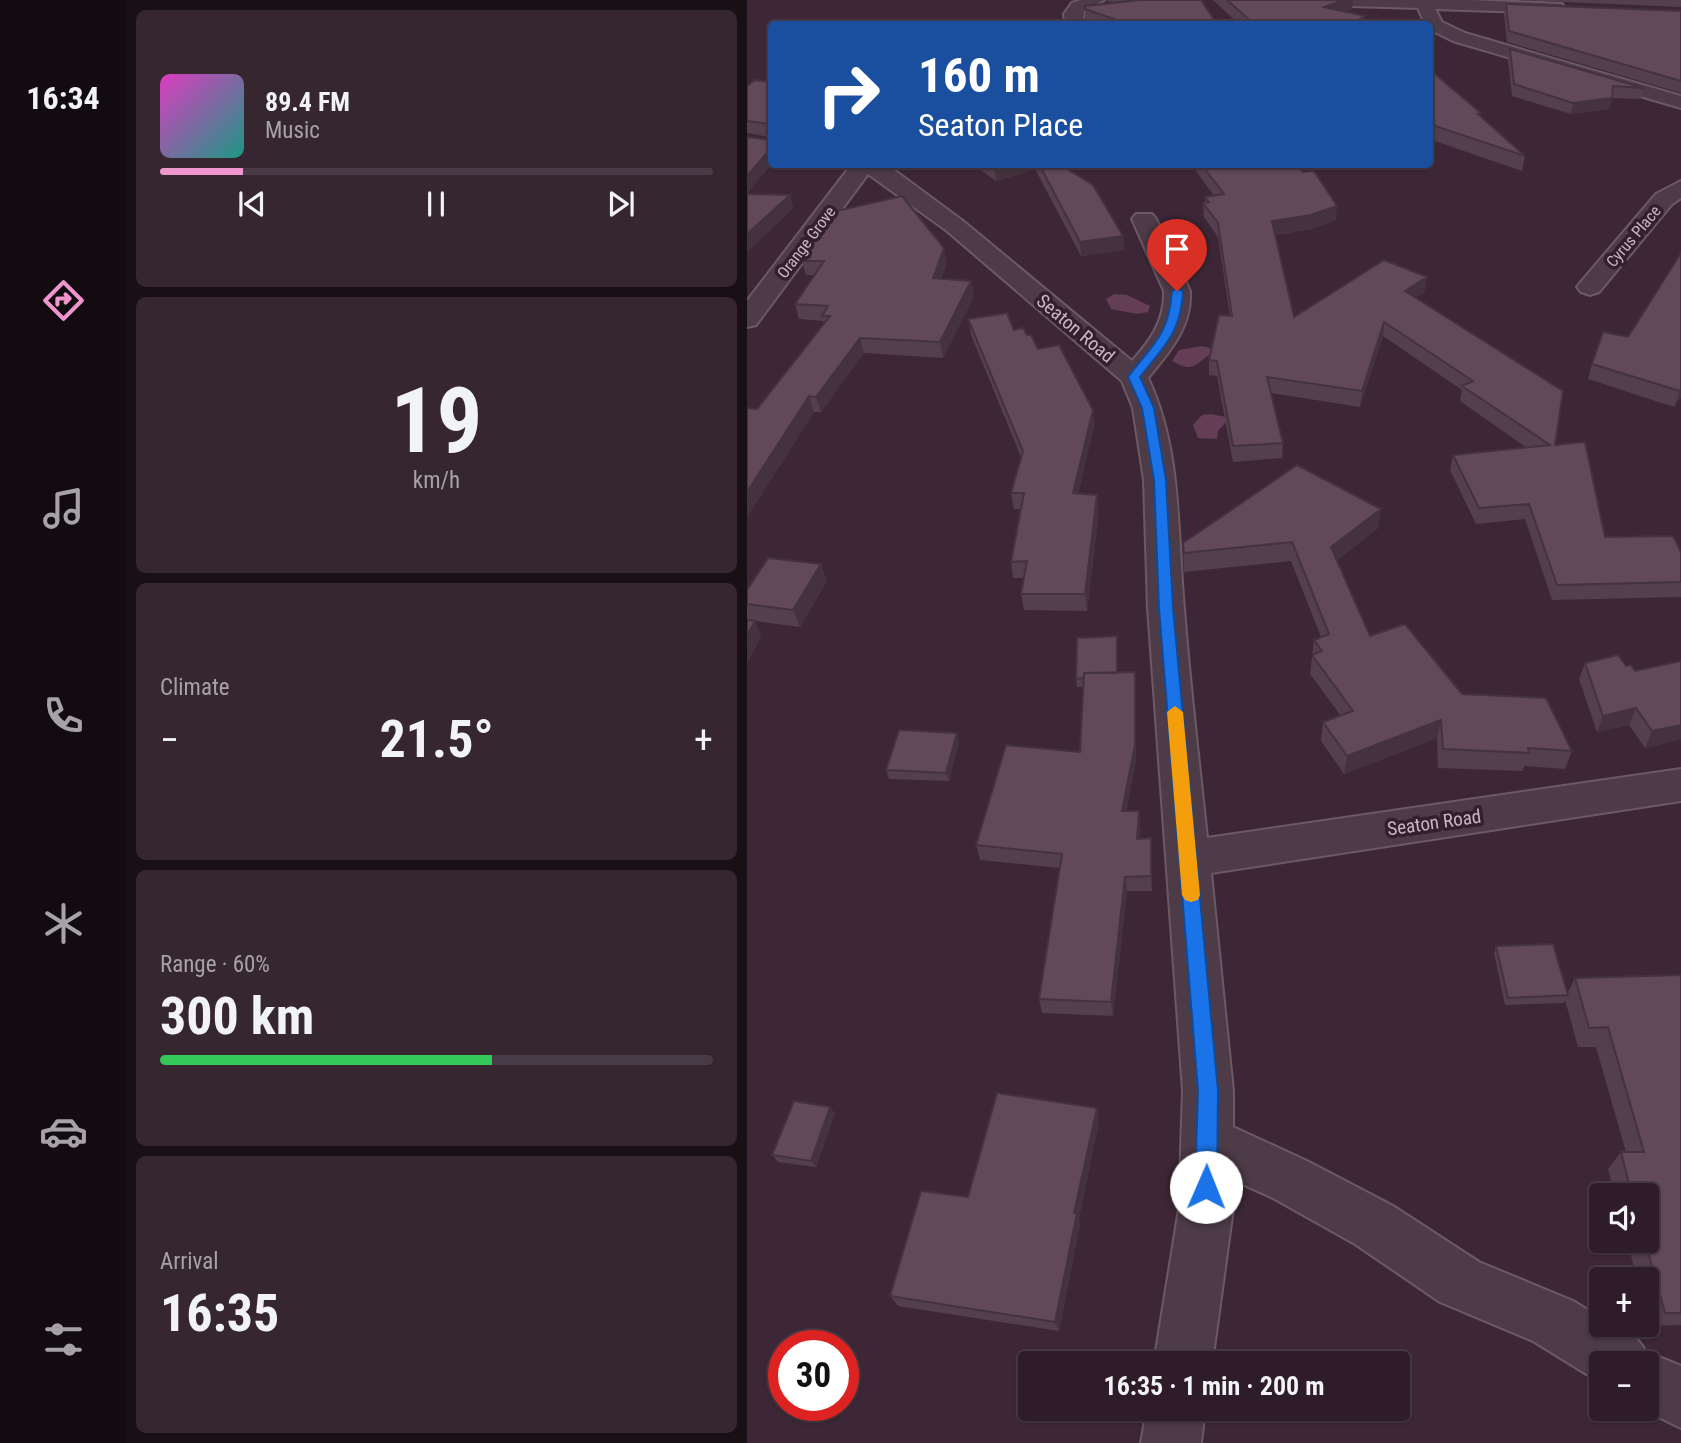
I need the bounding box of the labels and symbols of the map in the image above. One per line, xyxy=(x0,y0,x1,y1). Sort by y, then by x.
street label: Cyrus Place xyxy=(1602,202,1665,271)
street label: Orange Grove xyxy=(773,203,840,282)
pin xyxy=(1147,219,1207,291)
street label: Seaton Road xyxy=(1032,289,1119,368)
street label: Seaton Road xyxy=(1386,805,1482,840)
position arrow xyxy=(1169,1150,1243,1224)
speed limit sign: 30 xyxy=(768,1330,859,1421)

